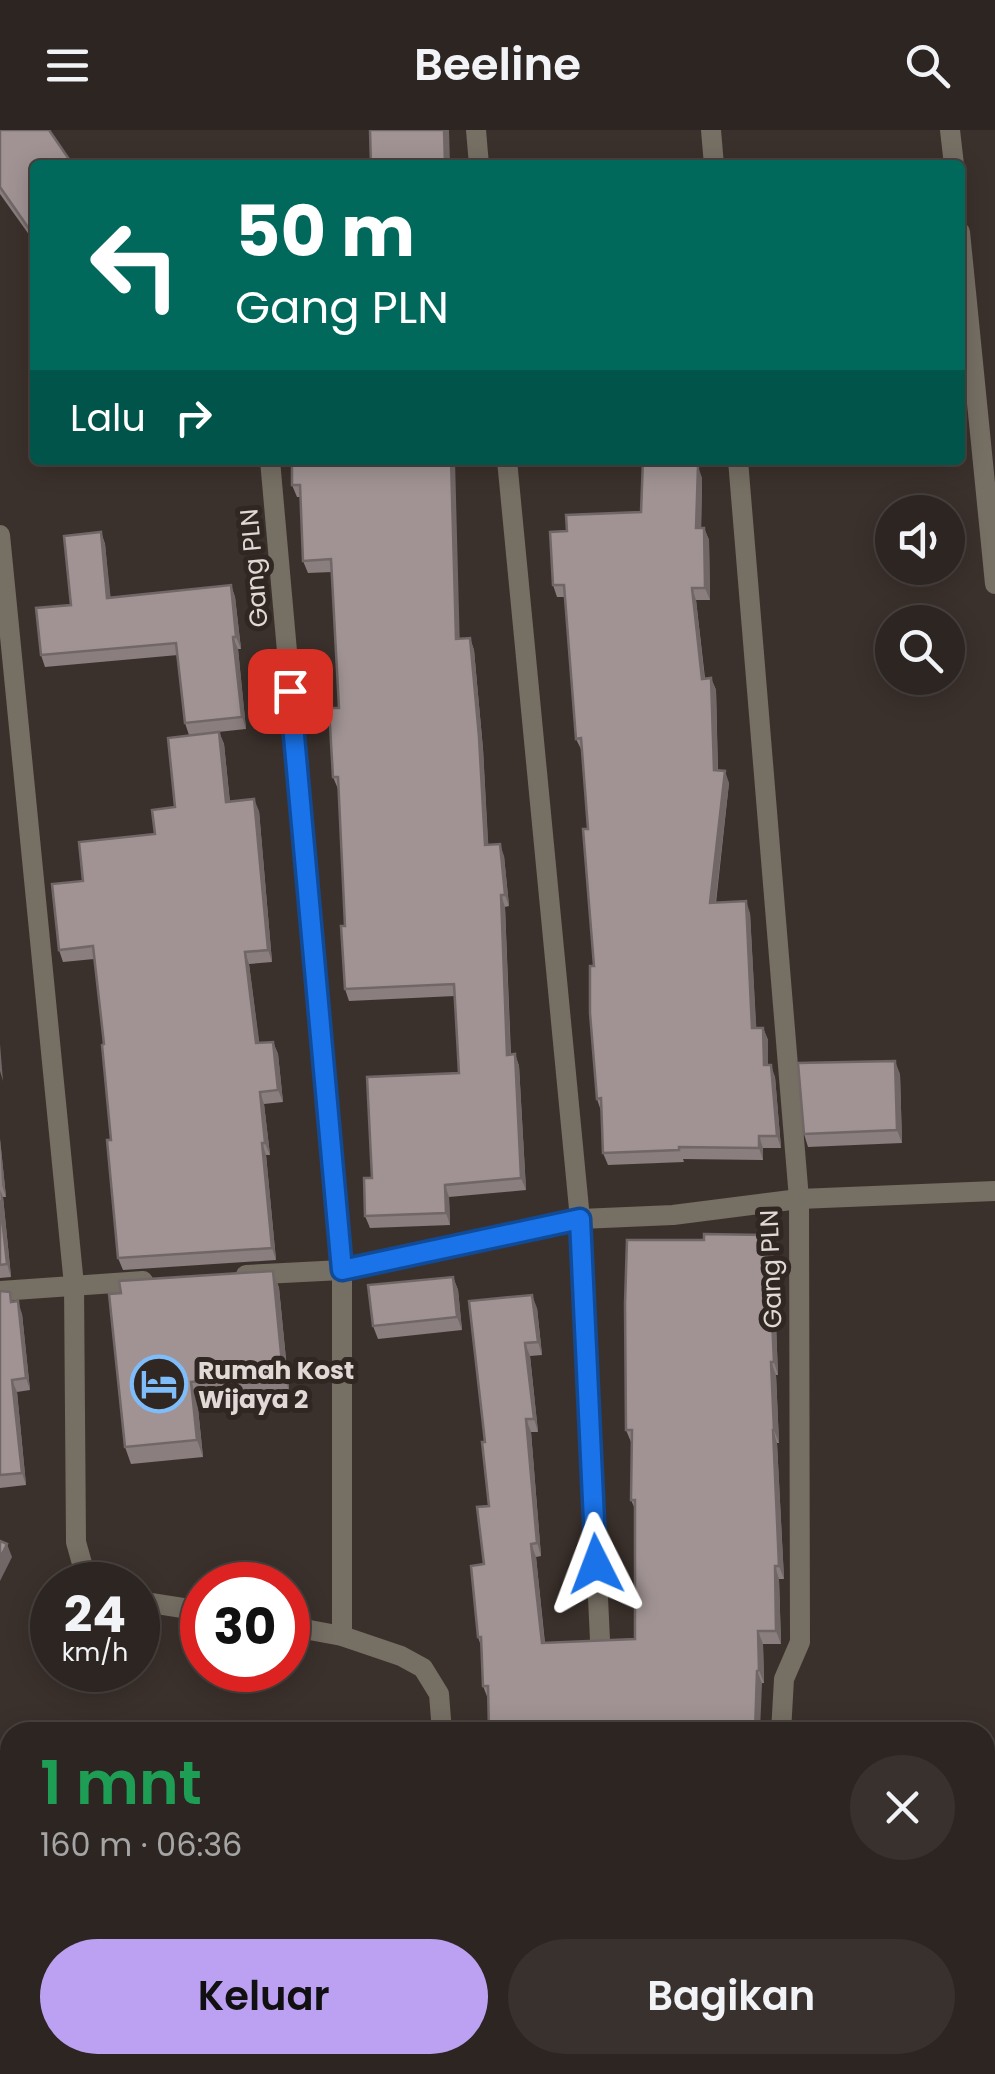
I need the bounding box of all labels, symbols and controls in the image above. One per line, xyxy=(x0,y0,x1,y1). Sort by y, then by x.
text: Beeline xyxy=(414,33,581,96)
icon: menu xyxy=(40,38,95,93)
icon: search xyxy=(900,38,955,93)
text: 50 m xyxy=(235,182,415,281)
icon: left xyxy=(70,200,200,330)
text: Gang PLN xyxy=(235,276,449,339)
icon: right xyxy=(166,390,221,445)
text: Lalu xyxy=(70,391,146,444)
map controls xyxy=(875,495,965,695)
button: sound xyxy=(875,495,965,585)
street label: Gang PLN xyxy=(231,507,277,629)
button: search xyxy=(875,605,965,695)
pin xyxy=(248,649,333,734)
icon: arrive xyxy=(263,664,318,719)
street label: Gang PLN xyxy=(751,1209,791,1329)
place label: Rumah Kost Wijaya 2 xyxy=(198,1353,354,1417)
hotel icon: Rumah Kost Wijaya 2 xyxy=(129,1354,189,1414)
position arrow xyxy=(544,1512,648,1616)
speed limit sign: 30 xyxy=(180,1562,310,1692)
text: 24 xyxy=(64,1579,126,1650)
text: km/h xyxy=(62,1635,128,1670)
text: 1 mnt xyxy=(40,1741,202,1825)
button: close xyxy=(850,1755,955,1860)
text: 160 m · 06:36 xyxy=(40,1822,242,1867)
button: Keluar xyxy=(40,1939,488,2054)
button: Bagikan xyxy=(508,1939,955,2054)

